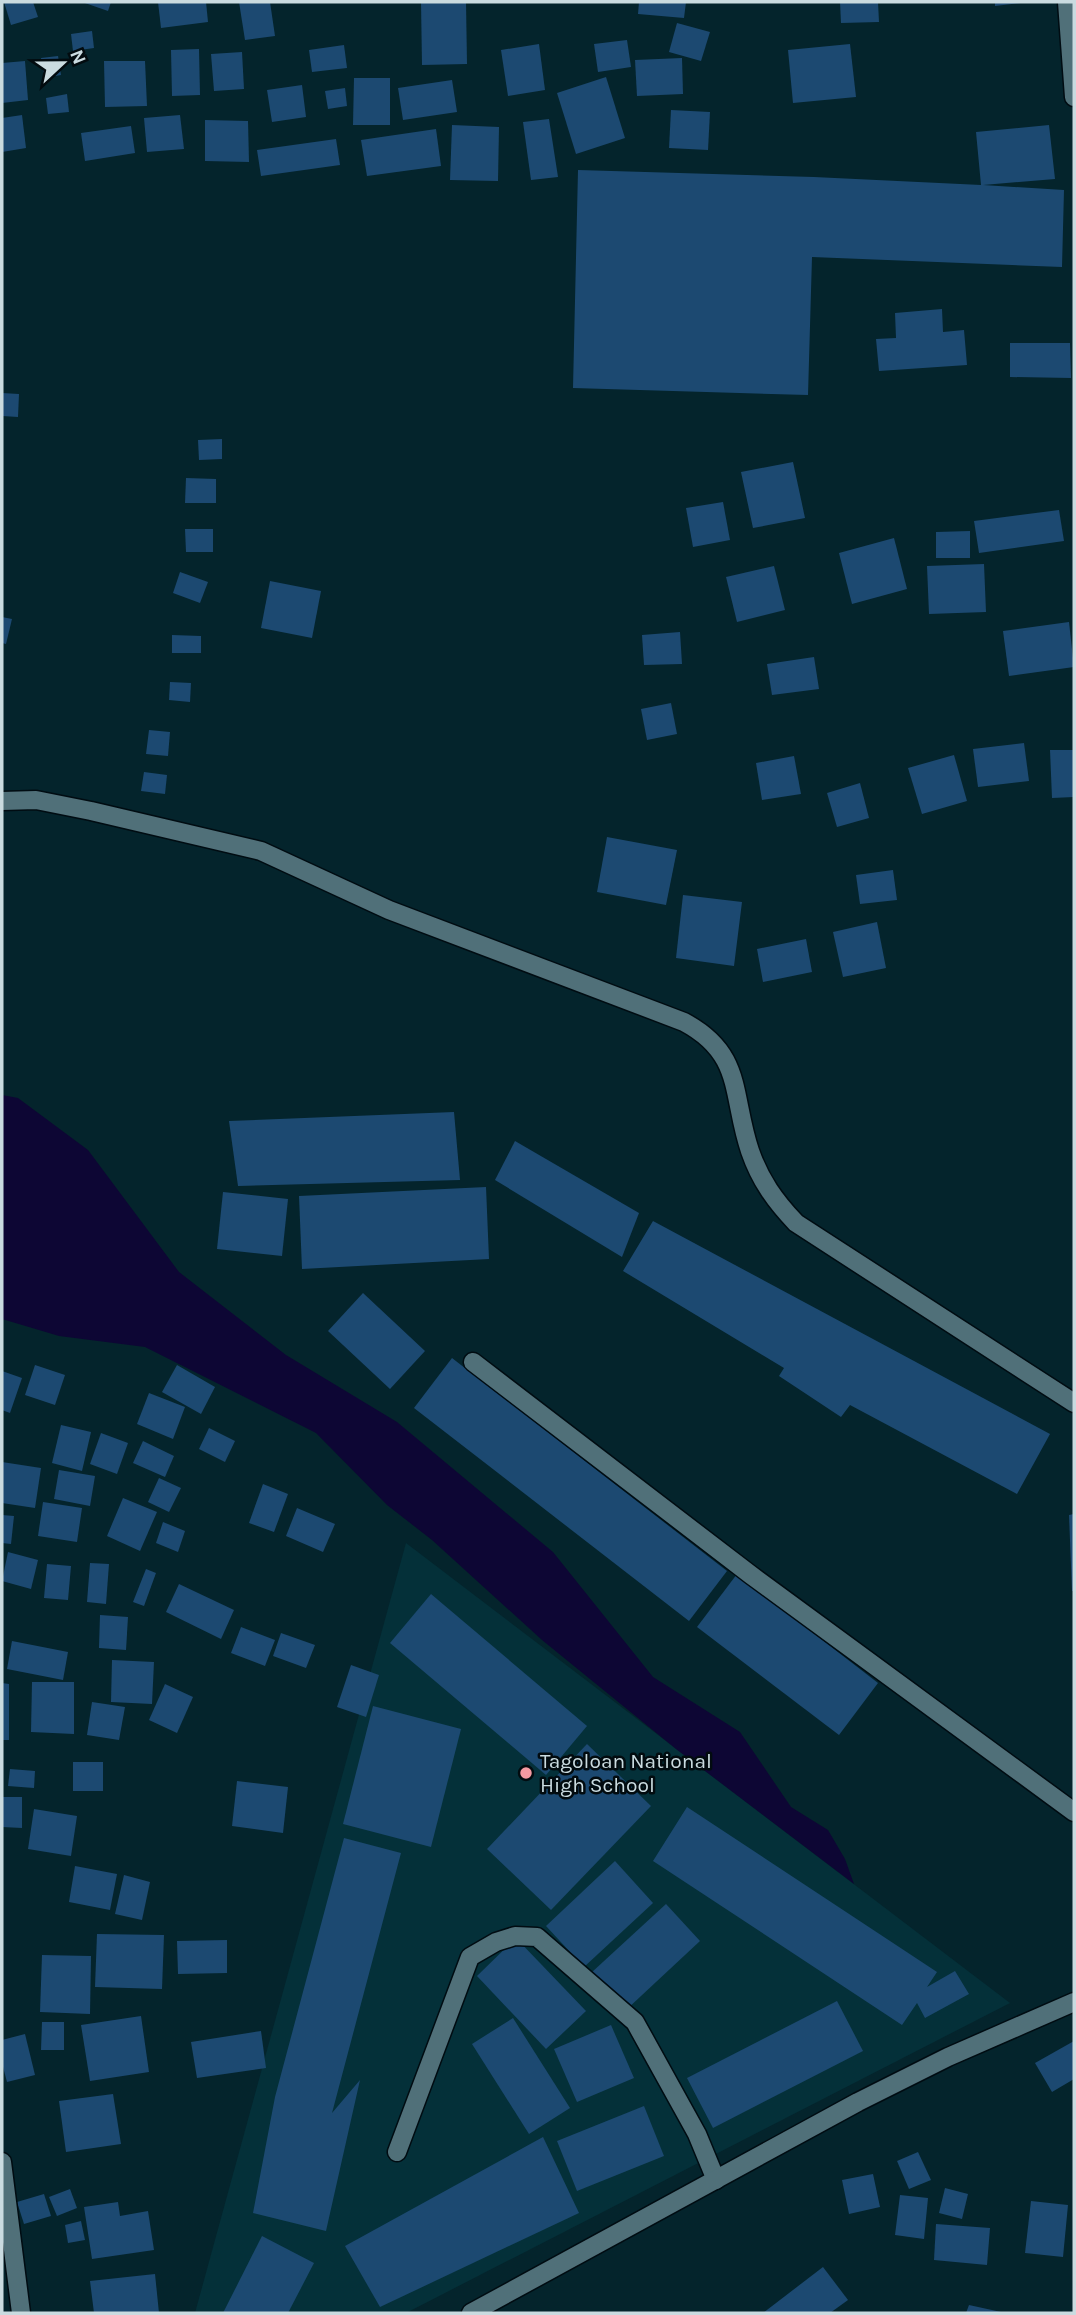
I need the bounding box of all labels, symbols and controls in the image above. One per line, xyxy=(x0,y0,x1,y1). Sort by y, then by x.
north arrow xyxy=(28,28,98,98)
text: N xyxy=(65,47,91,67)
place label: Tagoloan National High School xyxy=(540,1749,712,1797)
marker: Tagoloan National High School xyxy=(518,1765,534,1781)

